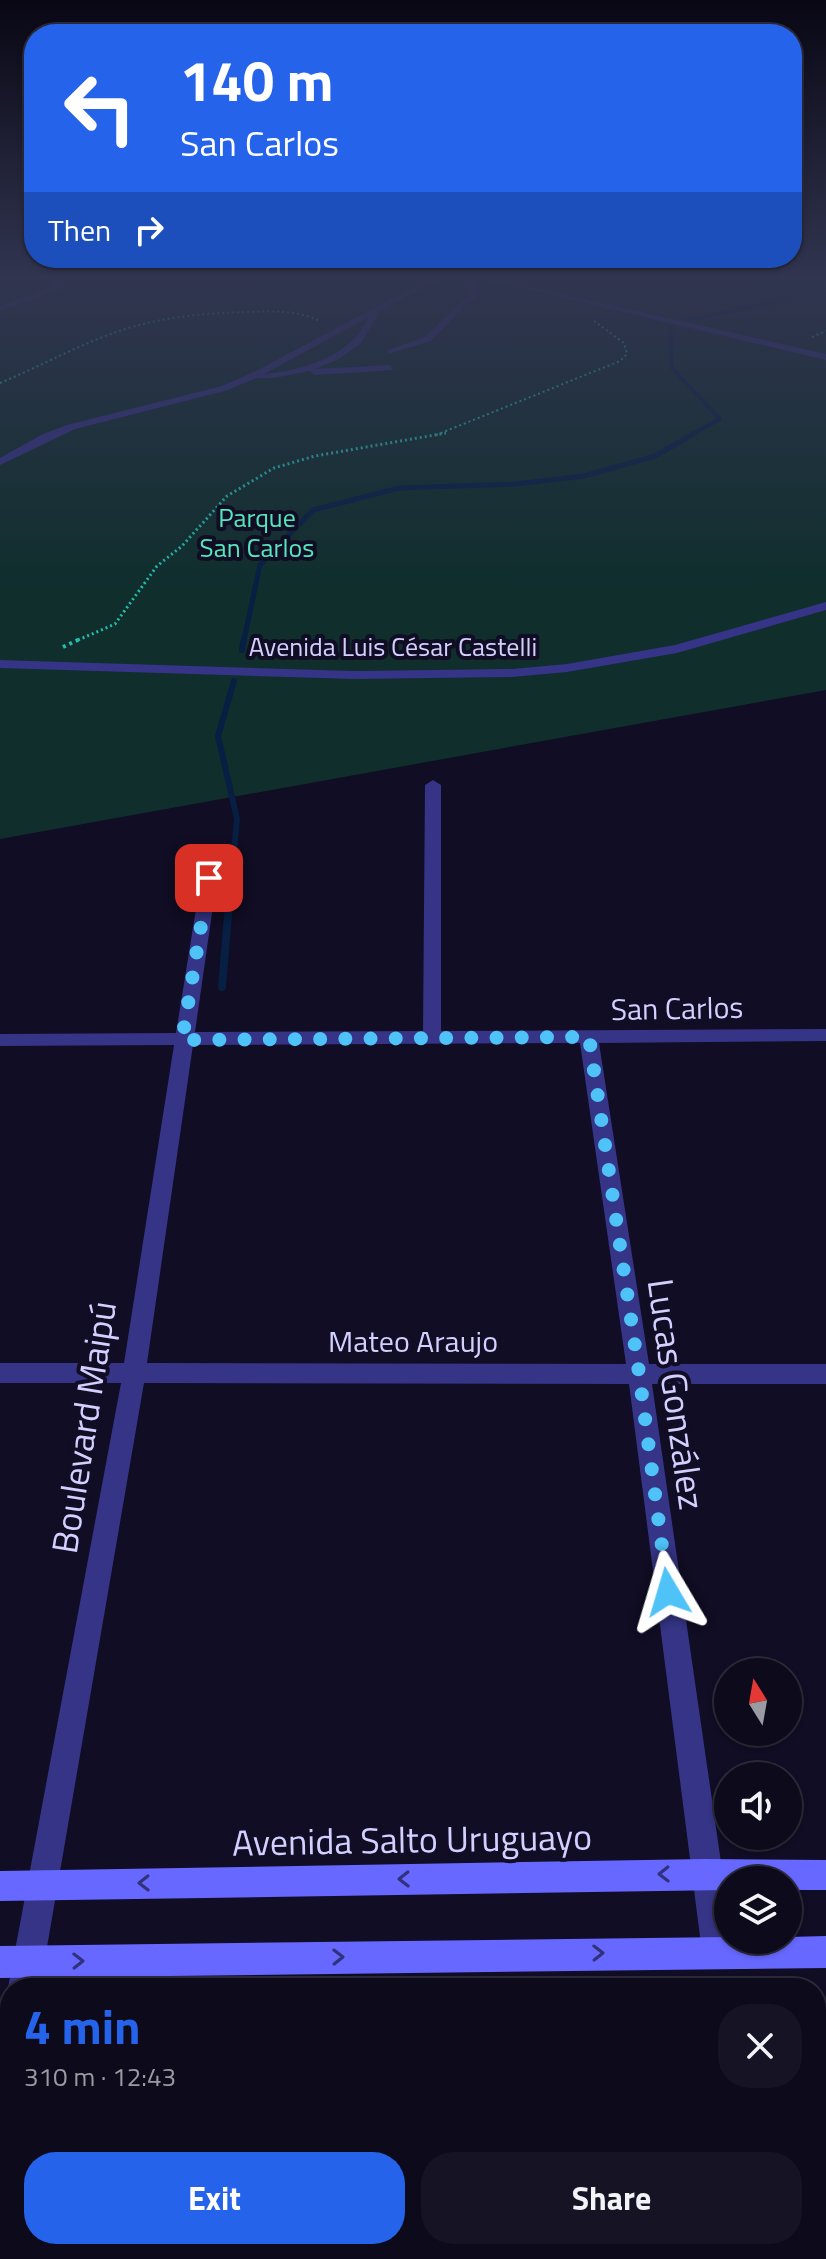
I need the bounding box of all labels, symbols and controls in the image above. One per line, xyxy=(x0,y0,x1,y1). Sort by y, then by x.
text: 140 m xyxy=(180,38,333,123)
icon: left xyxy=(48,56,152,160)
text: San Carlos xyxy=(180,115,339,170)
text: Then xyxy=(48,207,111,253)
icon: right xyxy=(127,208,171,252)
park label: Parque San Carlos xyxy=(200,498,314,567)
street label: Avenida Luis César Castelli xyxy=(249,627,537,666)
pin xyxy=(175,844,243,912)
icon: arrive xyxy=(187,856,231,900)
street label: San Carlos xyxy=(610,984,744,1032)
street label: Lucas González xyxy=(634,1275,720,1513)
street label: Boulevard Maipú xyxy=(36,1297,130,1557)
street label: Mateo Araujo xyxy=(328,1318,498,1364)
position arrow xyxy=(626,1550,710,1634)
north arrow xyxy=(714,1658,802,1746)
map controls xyxy=(714,1658,802,1954)
button: sound xyxy=(714,1762,802,1850)
street label: Avenida Salto Uruguayo xyxy=(232,1808,592,1870)
one-way arrow xyxy=(657,1866,670,1883)
button: layers xyxy=(714,1866,802,1954)
one-way arrow xyxy=(397,1870,410,1888)
one-way arrow xyxy=(137,1874,150,1892)
one-way arrow xyxy=(592,1945,605,1962)
one-way arrow xyxy=(332,1949,345,1966)
one-way arrow xyxy=(72,1952,85,1970)
text: 4 min xyxy=(24,1990,141,2063)
button: close xyxy=(718,2004,802,2088)
text: 310 m · 12:43 xyxy=(24,2057,176,2096)
button: Exit xyxy=(24,2152,405,2244)
button: Share xyxy=(421,2152,802,2244)

